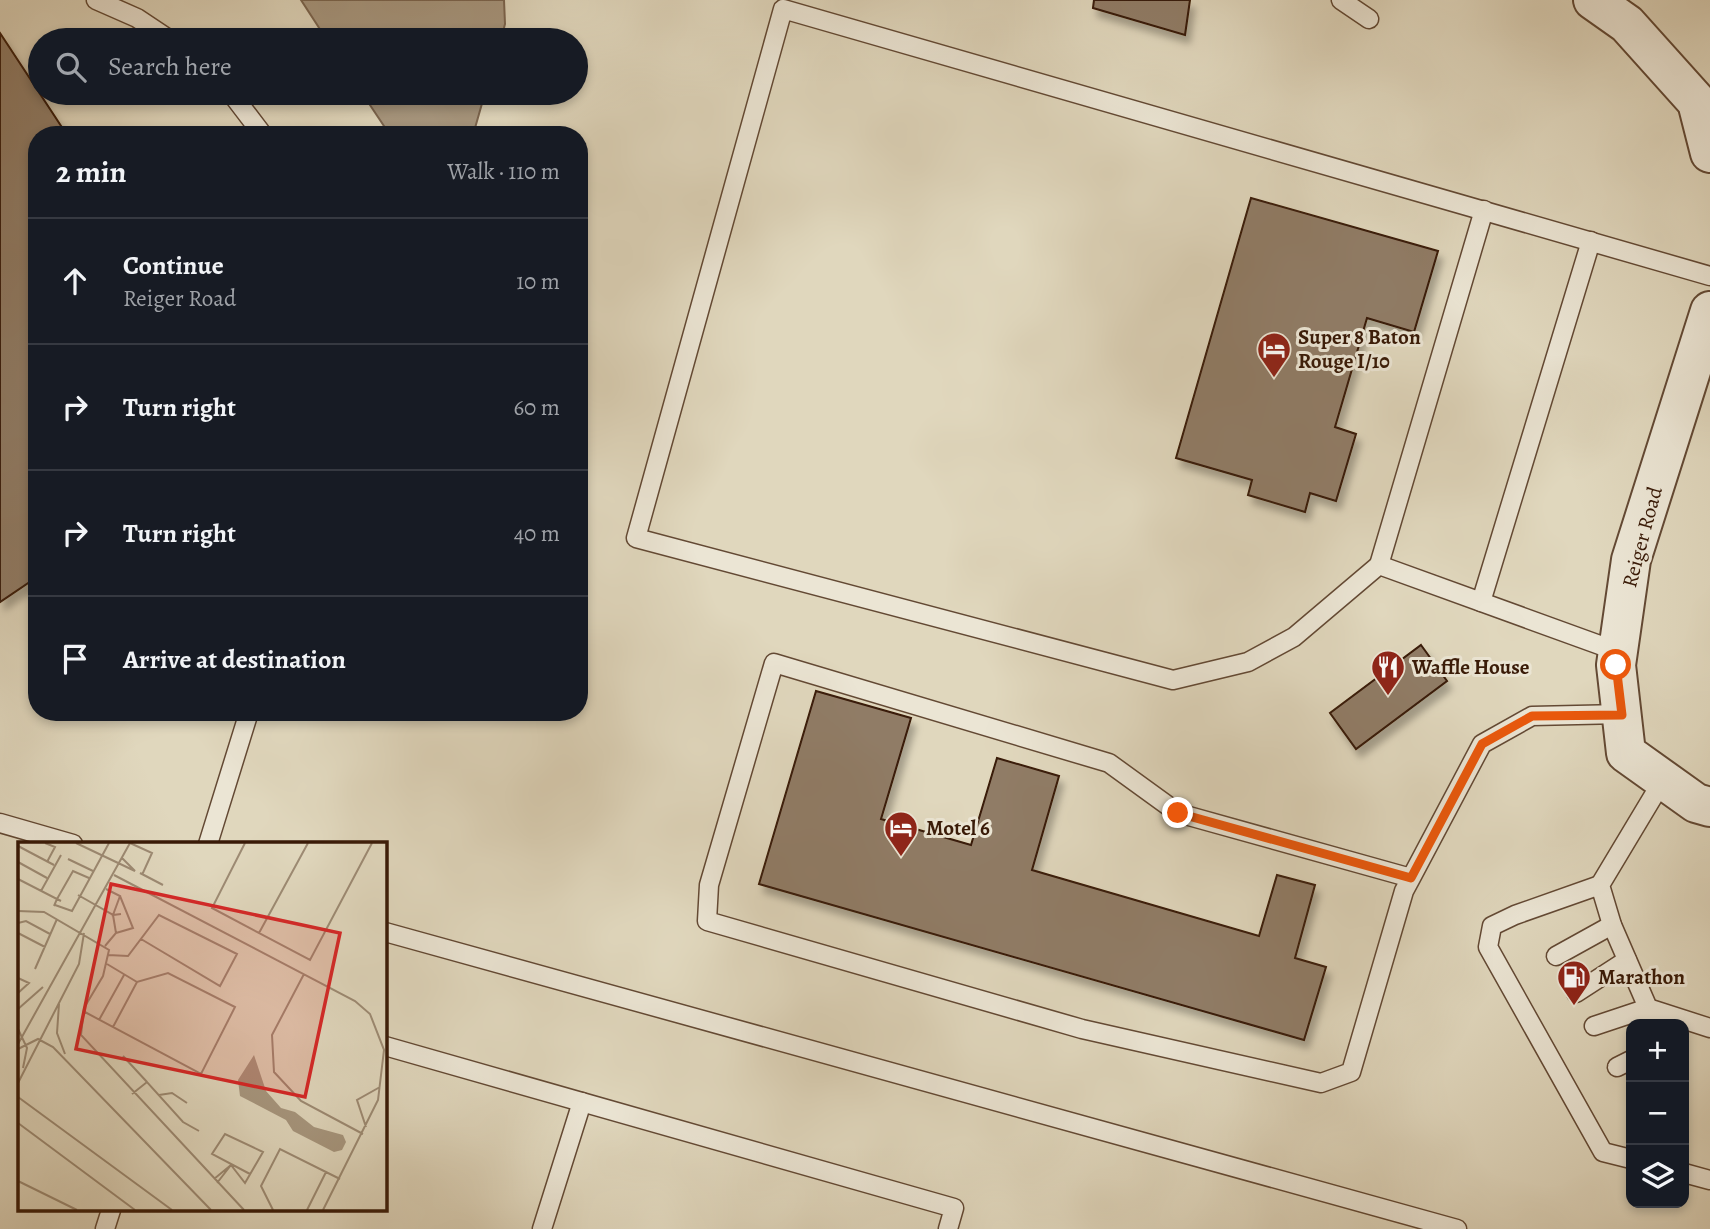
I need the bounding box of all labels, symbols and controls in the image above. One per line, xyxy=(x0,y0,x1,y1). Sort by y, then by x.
search box xyxy=(28,28,588,105)
icon: search xyxy=(52,48,90,86)
text: Search here xyxy=(108,49,232,84)
text: 2 min xyxy=(56,152,126,192)
text: Walk · 110 m xyxy=(447,156,560,187)
text: Continue xyxy=(123,248,224,283)
icon: ahead xyxy=(56,262,94,300)
text: 10 m xyxy=(516,266,560,297)
text: Reiger Road xyxy=(123,283,236,314)
place label: Super 8 Baton Rouge I/10 xyxy=(1298,323,1421,375)
hotel icon: Super 8 Baton Rouge I/10 xyxy=(1255,330,1293,379)
icon: right xyxy=(56,388,94,426)
text: Turn right xyxy=(123,390,236,425)
text: 60 m xyxy=(513,392,560,423)
street label: Reiger Road xyxy=(1615,483,1669,591)
icon: right xyxy=(56,514,94,552)
text: Turn right xyxy=(123,516,236,551)
text: 40 m xyxy=(514,518,560,549)
icon: arrive xyxy=(56,640,94,678)
text: Arrive at destination xyxy=(123,642,346,677)
restaurant icon: Waffle House xyxy=(1369,648,1407,697)
route start xyxy=(1600,649,1631,680)
place label: Waffle House xyxy=(1411,653,1530,681)
route end xyxy=(1162,797,1193,828)
hotel icon: Motel 6 xyxy=(882,809,920,858)
place label: Motel 6 xyxy=(926,814,990,842)
inset map xyxy=(18,842,387,1212)
fuel station icon: Marathon xyxy=(1555,958,1593,1007)
place label: Marathon xyxy=(1598,963,1685,991)
map controls xyxy=(1626,1019,1689,1208)
button: + xyxy=(1626,1019,1689,1082)
button: − xyxy=(1626,1082,1689,1145)
button: layers xyxy=(1626,1145,1689,1208)

